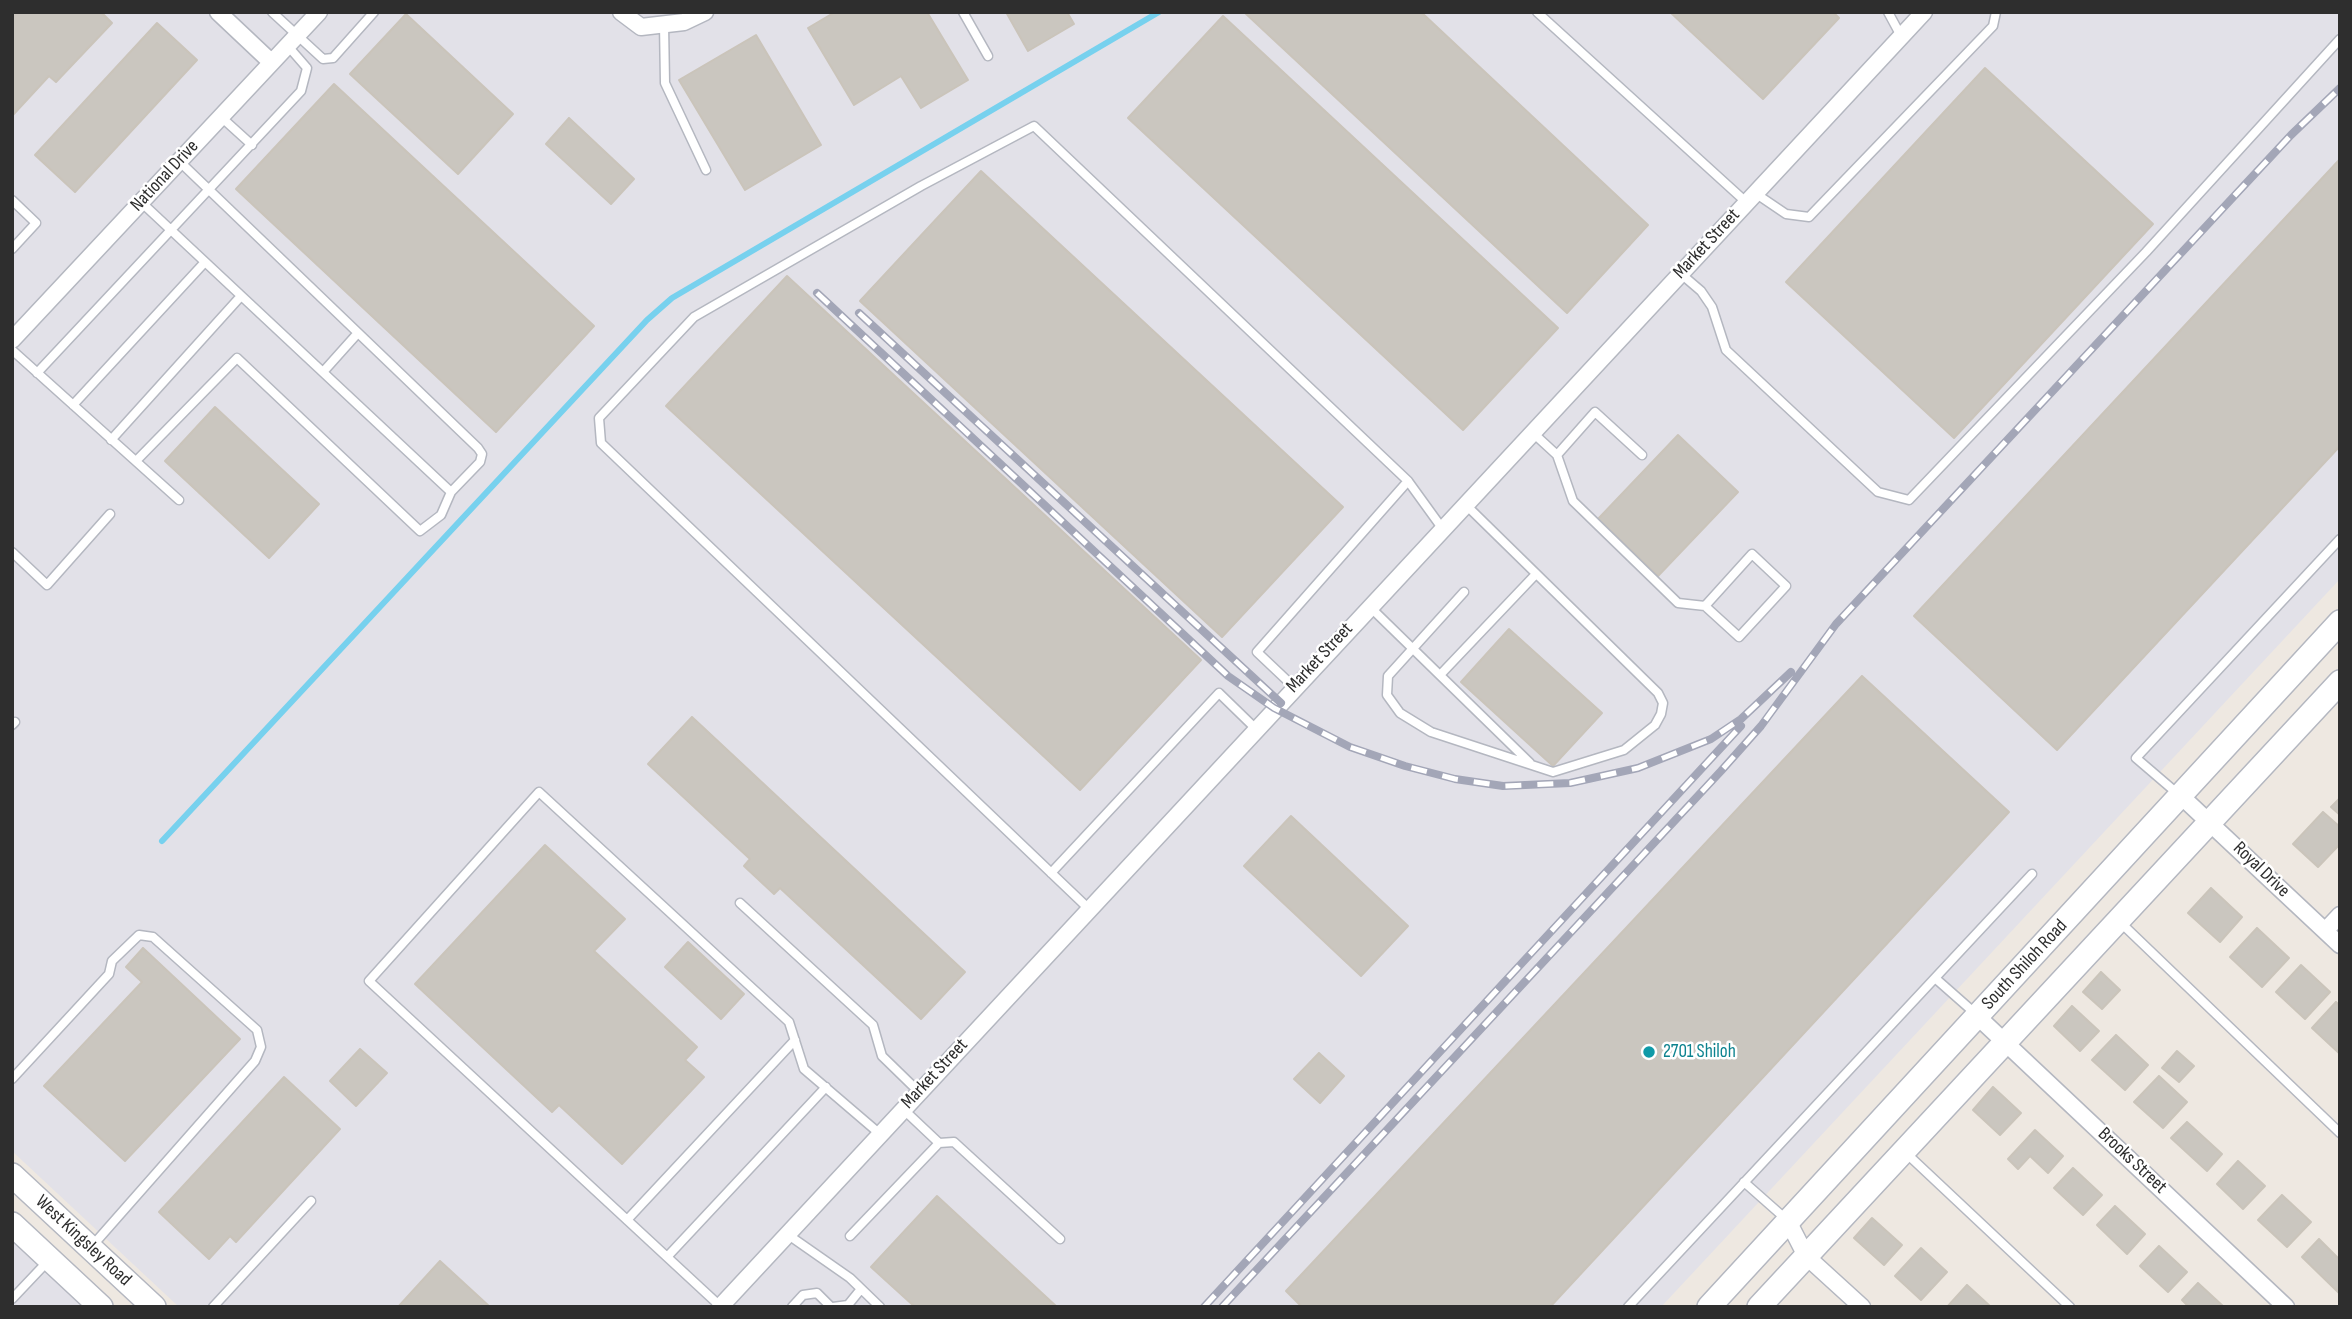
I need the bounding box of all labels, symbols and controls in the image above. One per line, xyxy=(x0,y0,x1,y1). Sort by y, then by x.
street label: National Drive xyxy=(126,136,204,216)
street label: Market Street xyxy=(1669,204,1745,284)
street label: Market Street xyxy=(1282,618,1358,698)
street label: Royal Drive xyxy=(2228,837,2294,903)
street label: South Shiloh Road xyxy=(1977,915,2073,1015)
street label: Market Street xyxy=(897,1034,973,1114)
place label: 2701 Shiloh xyxy=(1663,1041,1736,1063)
marker: 2701 Shiloh xyxy=(1641,1044,1657,1060)
street label: Brooks Street xyxy=(2093,1123,2171,1199)
street label: West Kingsley Road xyxy=(30,1191,136,1291)

